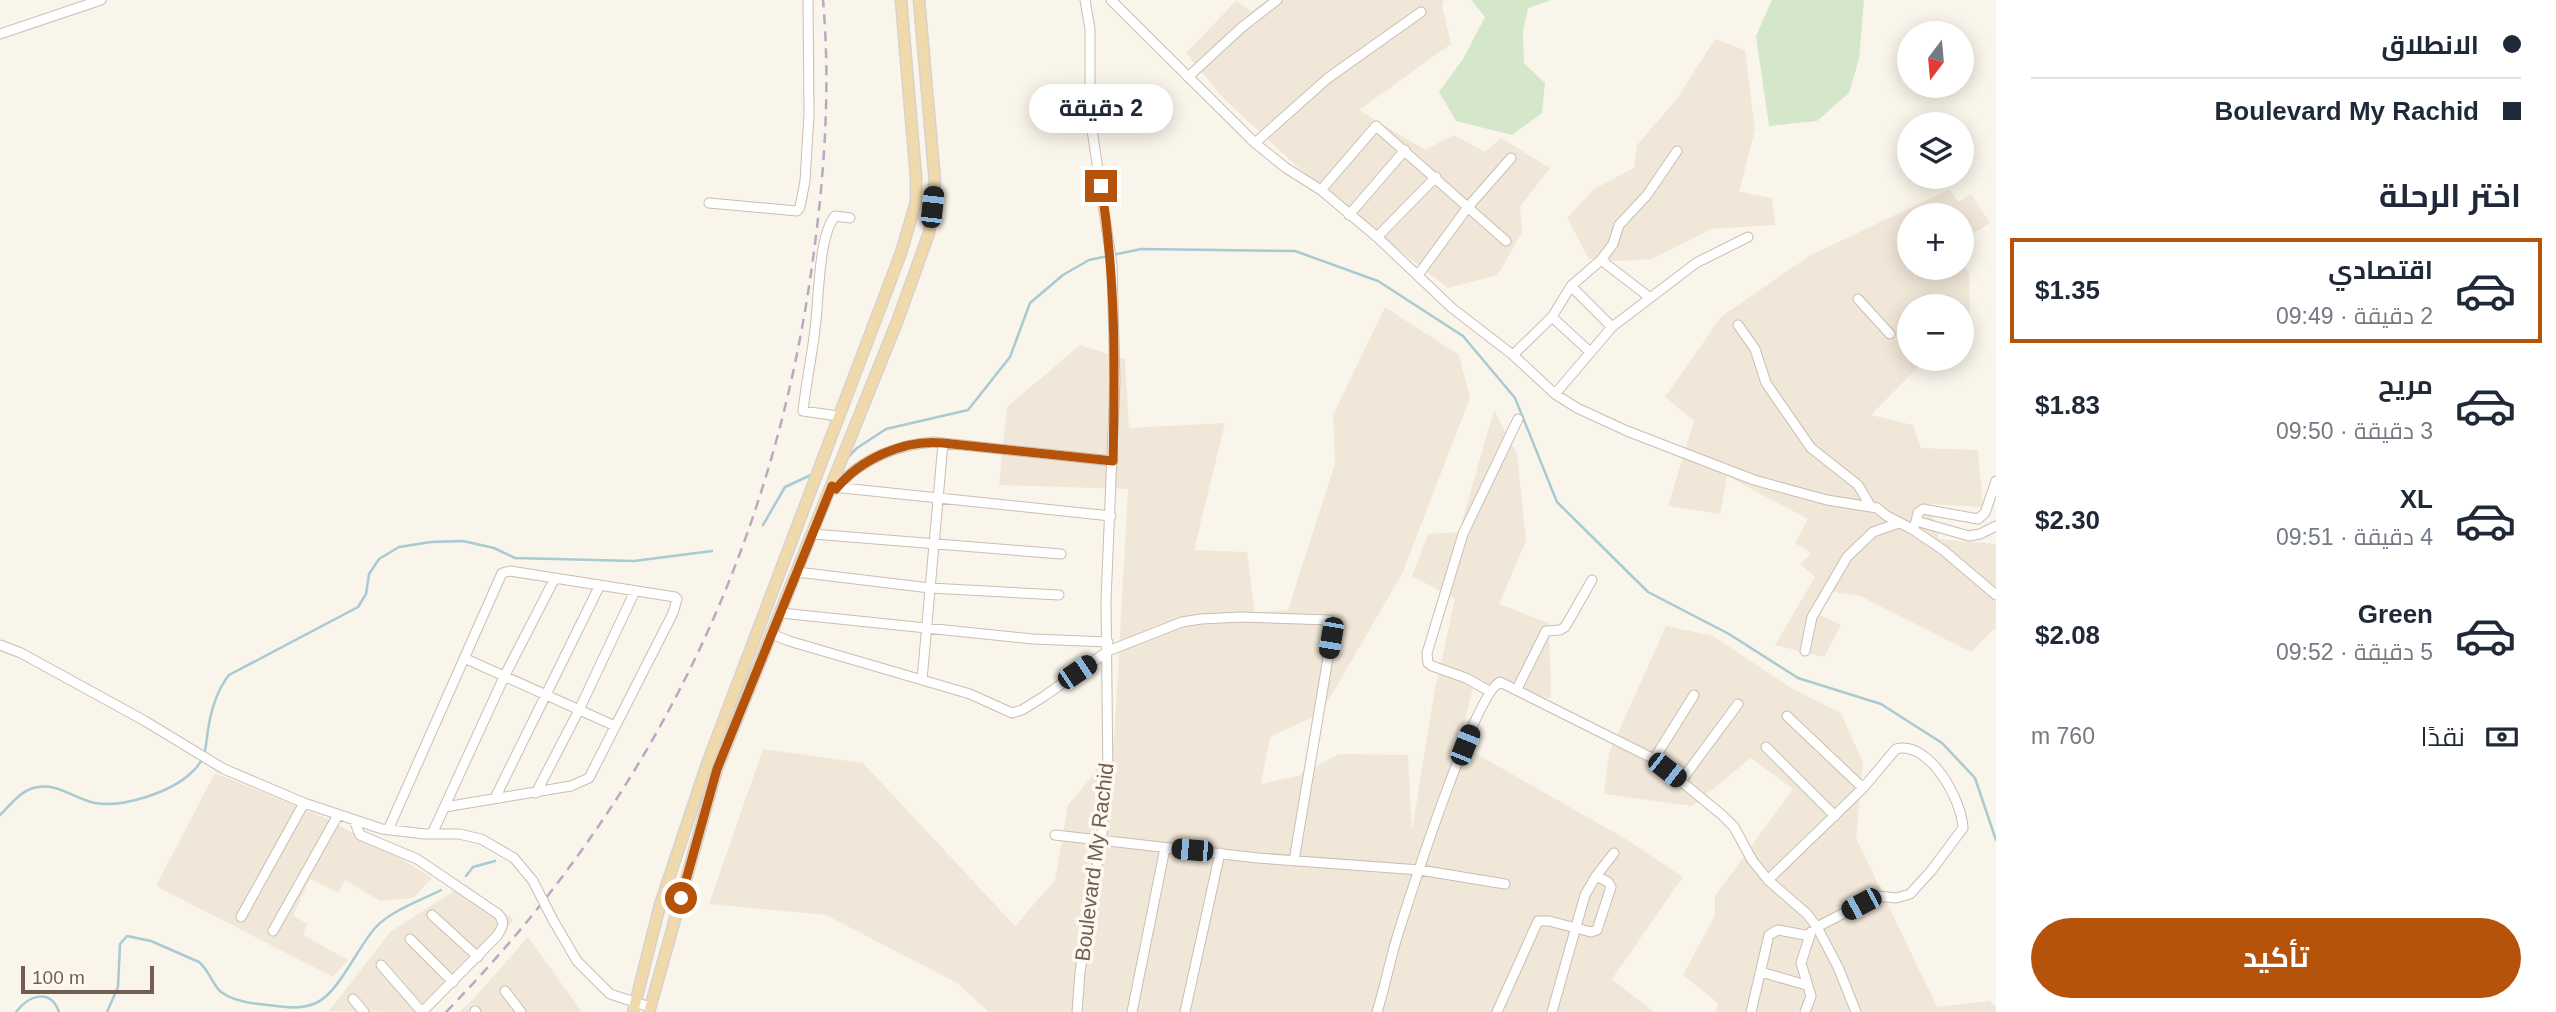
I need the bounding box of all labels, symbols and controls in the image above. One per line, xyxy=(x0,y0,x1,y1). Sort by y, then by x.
north arrow xyxy=(1897,21,1974,98)
map controls xyxy=(1897,21,1974,371)
text: الانطلاق xyxy=(2381,30,2479,60)
callout: 2 دقيقة xyxy=(1029,85,1173,134)
text: 2 دقيقة xyxy=(1059,95,1143,121)
text: Boulevard My Rachid xyxy=(2215,96,2479,126)
button: layers xyxy=(1897,112,1974,189)
route end xyxy=(1085,170,1117,202)
text: اختر الرحلة xyxy=(2379,178,2521,214)
car xyxy=(920,185,945,229)
button: + xyxy=(1897,203,1974,280)
text: اقتصادي xyxy=(2328,255,2433,285)
icon: car xyxy=(2454,259,2517,322)
text: $1.35 xyxy=(2035,275,2100,305)
button: − xyxy=(1897,294,1974,371)
text: 2 دقيقة · 09:49 xyxy=(2276,303,2433,329)
text: مريح xyxy=(2378,370,2433,400)
icon: car xyxy=(2454,374,2517,437)
text: $1.83 xyxy=(2035,390,2100,420)
text: 3 دقيقة · 09:50 xyxy=(2276,418,2433,444)
text: XL xyxy=(2400,484,2433,514)
icon: car xyxy=(2454,489,2517,552)
text: $2.30 xyxy=(2035,505,2100,535)
text: 4 دقيقة · 09:51 xyxy=(2276,524,2433,550)
text: Green xyxy=(2358,599,2433,629)
icon: car xyxy=(2454,604,2517,667)
car xyxy=(1318,615,1345,661)
text: $2.08 xyxy=(2035,620,2100,650)
text: 5 دقيقة · 09:52 xyxy=(2276,639,2433,665)
car xyxy=(1054,652,1101,692)
icon: cash xyxy=(2483,718,2521,756)
car xyxy=(1448,722,1483,768)
text: نقدًا xyxy=(2421,722,2465,752)
text: 760 m xyxy=(2031,723,2095,749)
car xyxy=(1644,749,1691,791)
street label: Boulevard My Rachid xyxy=(1070,762,1118,962)
car xyxy=(1171,838,1214,862)
route start xyxy=(665,882,697,914)
car xyxy=(1838,885,1885,923)
button: تأكيد xyxy=(2031,918,2521,998)
scale bar xyxy=(21,963,154,995)
text: 100 m xyxy=(32,967,85,988)

